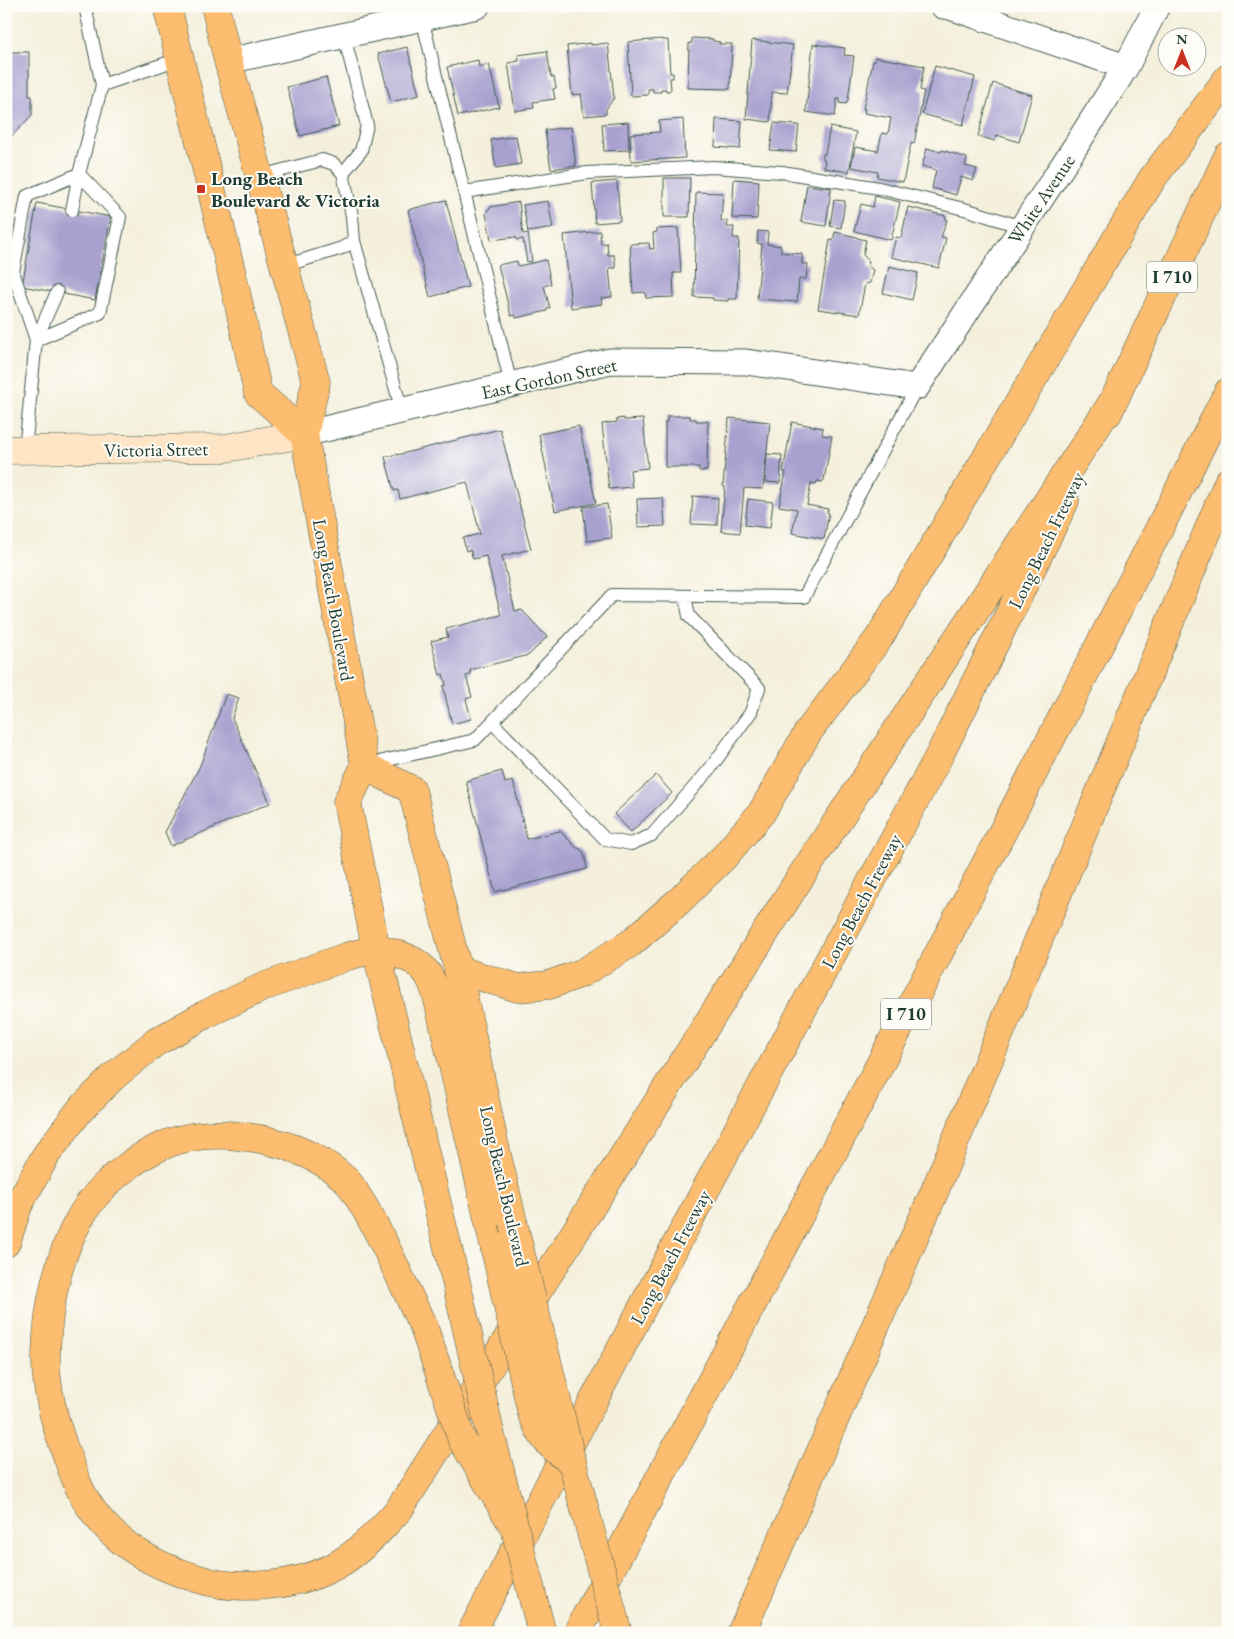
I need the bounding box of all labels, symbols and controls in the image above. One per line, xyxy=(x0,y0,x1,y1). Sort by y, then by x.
north arrow xyxy=(1156,28,1206,78)
text: N xyxy=(1176,30,1188,48)
street label: White Avenue xyxy=(1002,149,1081,249)
place label: Long Beach Boulevard & Victoria xyxy=(211,166,381,213)
marker: Long Beach Boulevard & Victoria xyxy=(195,183,207,195)
road number: I 710 xyxy=(1147,262,1197,292)
street label: East Gordon Street xyxy=(479,352,619,405)
street label: Victoria Street xyxy=(104,436,208,463)
street label: Long Beach Freeway xyxy=(1003,467,1091,613)
street label: Long Beach Boulevard xyxy=(307,517,360,683)
street label: Long Beach Freeway xyxy=(815,829,908,973)
road number: I 710 xyxy=(881,999,931,1030)
street label: Long Beach Boulevard xyxy=(474,1103,535,1269)
street label: Long Beach Freeway xyxy=(624,1185,717,1329)

